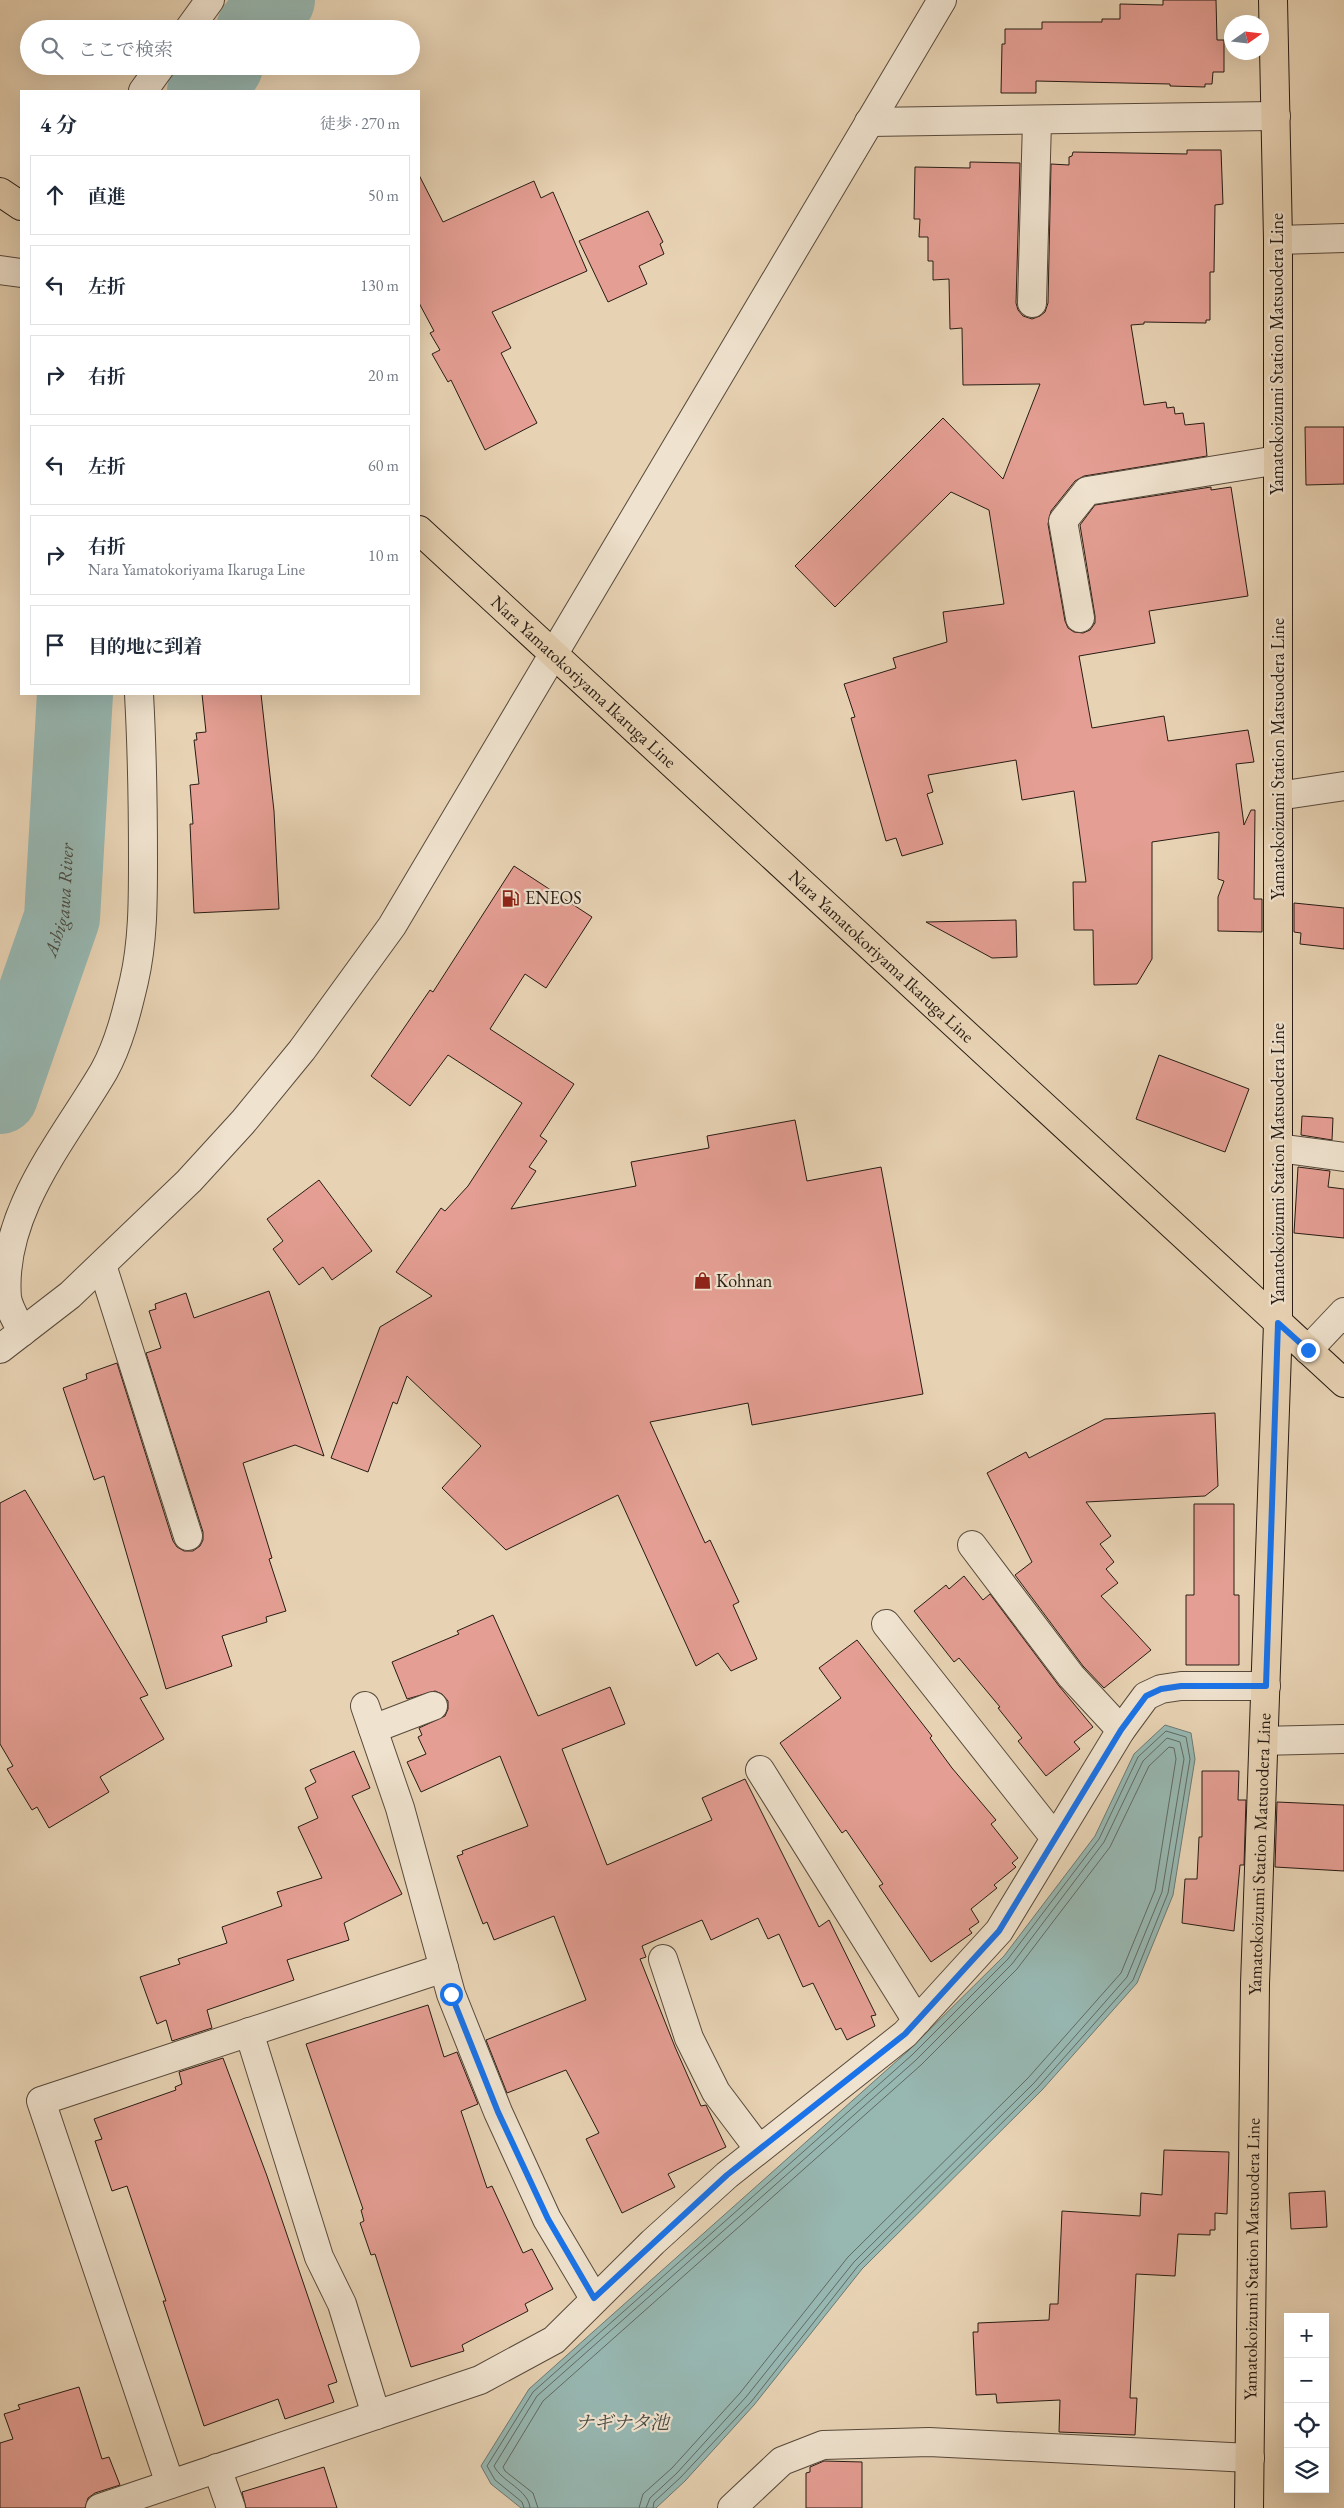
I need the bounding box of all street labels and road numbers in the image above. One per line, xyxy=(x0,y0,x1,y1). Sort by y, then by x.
street label: Yamatokoizumi Station Matsuodera Line xyxy=(1265,213,1288,495)
street label: Nara Yamatokoriyama Ikaruga Line xyxy=(486,590,682,773)
street label: Yamatokoizumi Station Matsuodera Line xyxy=(1266,618,1289,900)
street label: Nara Yamatokoriyama Ikaruga Line xyxy=(784,865,979,1047)
street label: Yamatokoizumi Station Matsuodera Line xyxy=(1266,1023,1289,1305)
street label: Yamatokoizumi Station Matsuodera Line xyxy=(1243,1713,1275,1995)
street label: Yamatokoizumi Station Matsuodera Line xyxy=(1238,2118,1264,2400)

